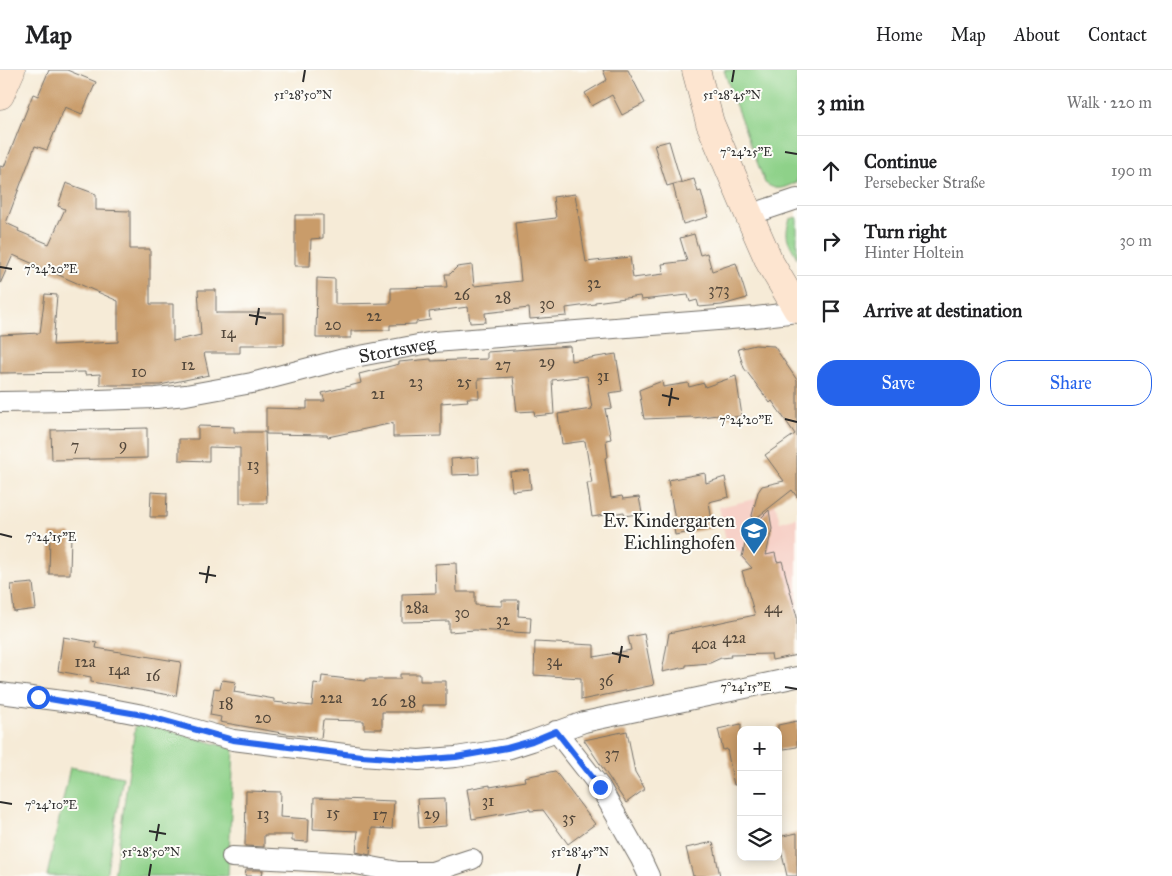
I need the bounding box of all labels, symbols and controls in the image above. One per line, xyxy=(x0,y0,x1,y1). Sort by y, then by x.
text: Map xyxy=(25,20,72,50)
text: Home xyxy=(876,24,923,46)
text: Map xyxy=(951,24,986,46)
text: About xyxy=(1014,24,1060,46)
text: Contact xyxy=(1088,24,1147,46)
text: 51°28'50"N xyxy=(274,88,332,102)
text: 51°28'45"N xyxy=(703,88,761,102)
text: 3 min xyxy=(817,90,865,116)
text: Walk · 220 m xyxy=(1067,93,1152,112)
text: 7°24'25"E xyxy=(720,145,772,159)
text: Continue xyxy=(864,150,937,173)
icon: ahead xyxy=(817,157,845,185)
text: 190 m xyxy=(1111,161,1152,180)
text: Persebecker Straße xyxy=(864,173,985,192)
text: Turn right xyxy=(864,220,947,243)
icon: right xyxy=(817,227,845,255)
text: 30 m xyxy=(1119,231,1152,250)
text: Hinter Holtein xyxy=(864,243,964,262)
text: 7°24'20"E xyxy=(24,262,78,276)
house number: 32 xyxy=(587,273,601,292)
house number: 373 xyxy=(708,280,730,299)
house number: 26 xyxy=(454,285,471,304)
house number: 28 xyxy=(495,288,511,307)
house number: 30 xyxy=(539,294,555,313)
icon: arrive xyxy=(817,297,845,325)
text: Arrive at destination xyxy=(864,299,1022,322)
house number: 22 xyxy=(366,306,382,325)
house number: 20 xyxy=(324,315,342,334)
house number: 14 xyxy=(220,323,237,342)
street label: Stortsweg xyxy=(357,331,437,368)
house number: 29 xyxy=(539,352,555,371)
house number: 12 xyxy=(181,355,195,374)
house number: 27 xyxy=(495,355,511,374)
button: Save xyxy=(817,360,980,406)
button: Share xyxy=(990,360,1152,406)
house number: 10 xyxy=(131,362,147,381)
house number: 31 xyxy=(597,366,609,385)
house number: 23 xyxy=(409,372,423,391)
house number: 25 xyxy=(456,372,472,391)
house number: 21 xyxy=(371,384,385,403)
text: 7°24'20"E xyxy=(719,413,773,427)
house number: 9 xyxy=(119,435,127,454)
house number: 7 xyxy=(71,436,79,455)
house number: 13 xyxy=(247,455,259,474)
place label: Ev. Kindergarten Eichlinghofen xyxy=(603,509,735,555)
school or university icon: Ev. Kindergarten Eichlinghofen xyxy=(739,516,769,555)
text: 7°24'15"E xyxy=(26,530,77,544)
house number: 28a xyxy=(405,598,429,617)
house number: 44 xyxy=(764,598,783,617)
house number: 30 xyxy=(454,603,470,622)
house number: 32 xyxy=(496,610,510,629)
house number: 42a xyxy=(722,628,746,647)
house number: 40a xyxy=(692,634,717,653)
house number: 34 xyxy=(546,651,563,670)
house number: 12a xyxy=(75,652,96,671)
house number: 14a xyxy=(108,660,130,679)
house number: 16 xyxy=(146,666,161,685)
house number: 36 xyxy=(599,671,614,690)
text: 7°24'15"E xyxy=(721,680,772,694)
route start xyxy=(27,686,50,709)
house number: 22a xyxy=(320,688,342,707)
house number: 26 xyxy=(371,691,388,710)
house number: 28 xyxy=(400,692,416,711)
house number: 18 xyxy=(219,694,233,713)
house number: 20 xyxy=(254,708,272,727)
map controls xyxy=(737,726,782,861)
button: + xyxy=(737,726,782,771)
house number: 37 xyxy=(605,744,619,763)
button: − xyxy=(737,771,782,816)
route end xyxy=(589,776,612,799)
house number: 31 xyxy=(482,791,494,810)
text: 7°24'10"E xyxy=(25,798,77,812)
house number: 15 xyxy=(326,803,340,822)
house number: 13 xyxy=(257,804,269,823)
house number: 29 xyxy=(424,804,440,823)
house number: 17 xyxy=(373,805,387,824)
house number: 35 xyxy=(562,808,576,827)
button: layers xyxy=(737,816,782,861)
text: 51°28'50"N xyxy=(122,845,180,859)
text: 51°28'45"N xyxy=(551,845,609,859)

